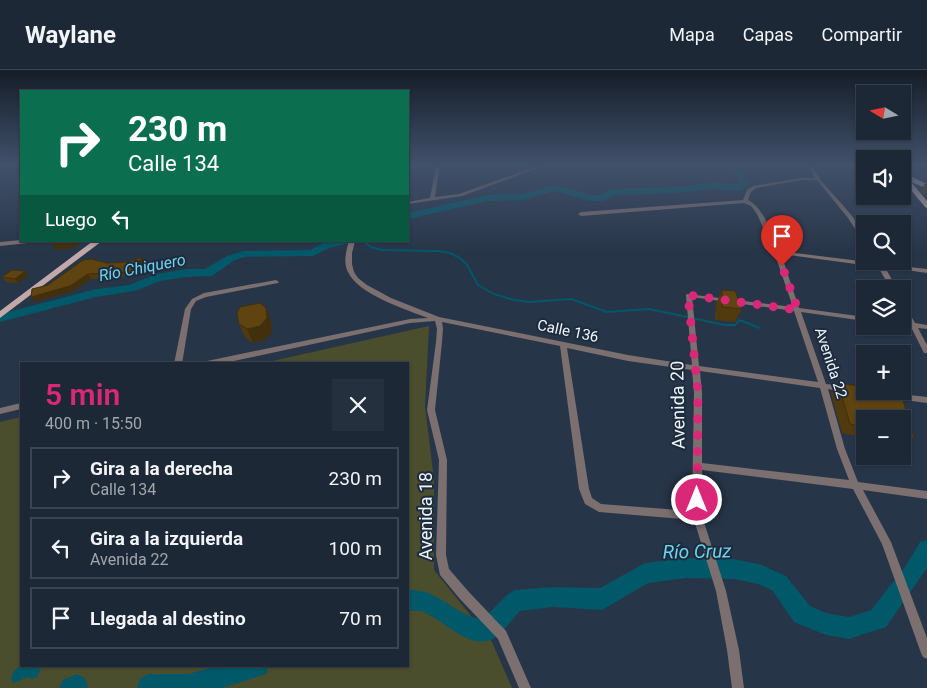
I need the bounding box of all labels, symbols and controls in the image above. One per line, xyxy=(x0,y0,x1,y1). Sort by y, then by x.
text: Waylane xyxy=(25,21,116,49)
text: Mapa xyxy=(669,24,715,45)
text: Capas xyxy=(743,24,793,45)
text: Compartir xyxy=(821,24,902,45)
north arrow xyxy=(856,85,911,140)
map controls xyxy=(856,85,911,465)
text: 230 m xyxy=(128,109,227,150)
icon: right xyxy=(45,110,110,175)
button: sound xyxy=(856,150,911,205)
text: Calle 134 xyxy=(128,151,219,176)
icon: left xyxy=(107,205,135,233)
text: Luego xyxy=(45,208,97,231)
pin xyxy=(761,215,803,266)
button: search xyxy=(856,215,911,270)
icon: arrive xyxy=(768,222,796,250)
water label: Río Chiquero xyxy=(97,250,187,285)
button: layers xyxy=(856,280,911,335)
street label: Calle 136 xyxy=(536,316,600,346)
street label: Avenida 22 xyxy=(811,325,851,401)
button: + xyxy=(856,345,911,400)
street label: Avenida 20 xyxy=(666,361,689,449)
text: 5 min xyxy=(45,377,120,412)
button: close xyxy=(332,379,384,431)
button: − xyxy=(856,410,911,465)
text: 400 m · 15:50 xyxy=(45,414,142,433)
text: Gira a la derecha xyxy=(90,457,233,480)
icon: right xyxy=(47,464,75,492)
text: 230 m xyxy=(329,467,382,490)
street label: Avenida 18 xyxy=(415,472,436,560)
position arrow xyxy=(670,473,722,525)
text: Calle 134 xyxy=(90,480,156,499)
text: Gira a la izquierda xyxy=(90,527,243,550)
icon: left xyxy=(47,534,75,562)
text: 100 m xyxy=(329,537,382,560)
water label: Río Cruz xyxy=(662,539,732,564)
text: Avenida 22 xyxy=(90,550,169,569)
icon: arrive xyxy=(47,604,75,632)
text: Llegada al destino xyxy=(90,607,246,630)
text: 70 m xyxy=(339,607,382,630)

